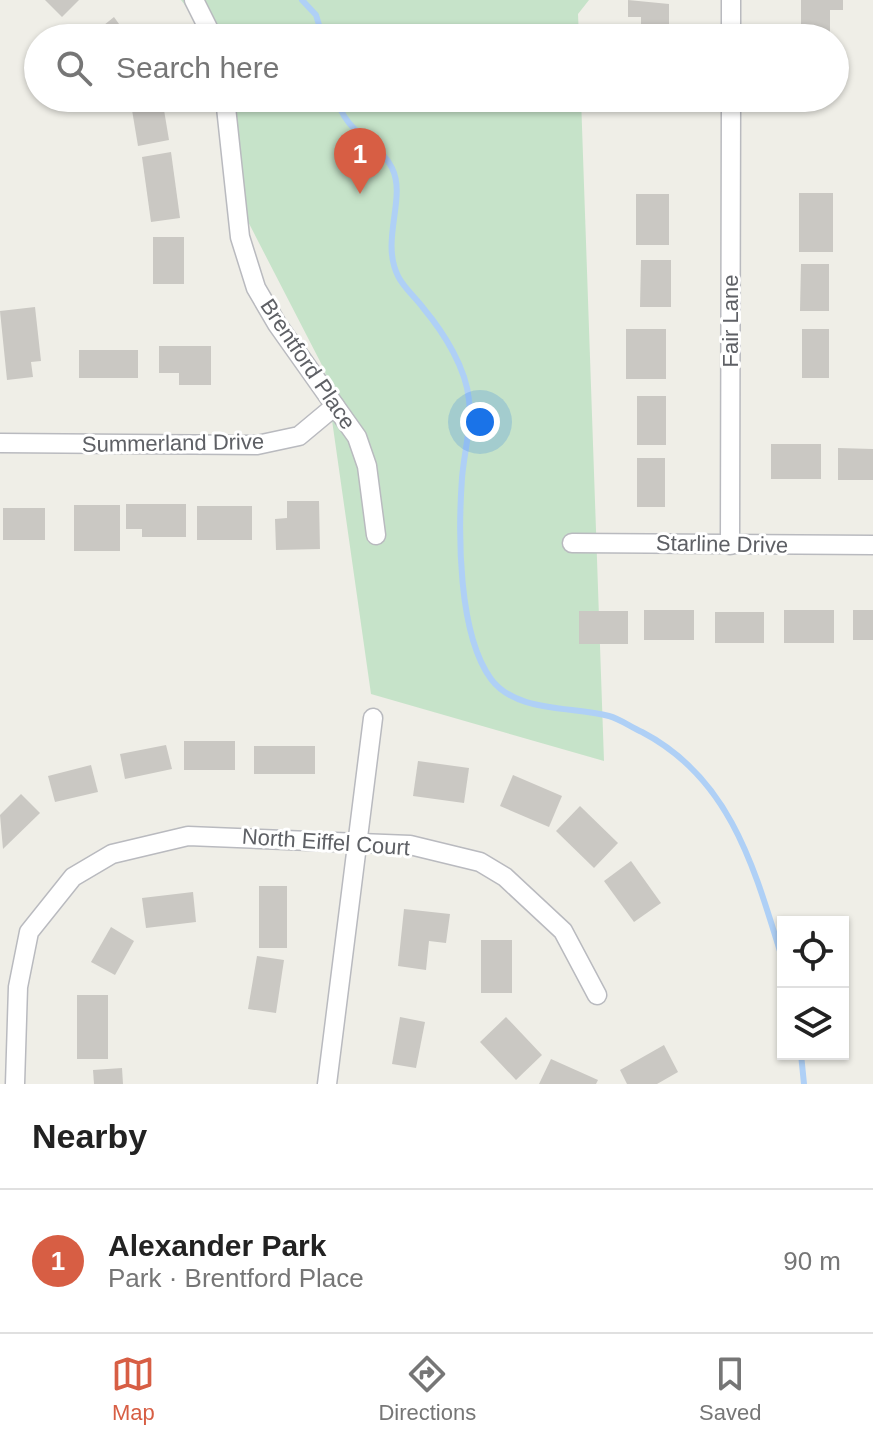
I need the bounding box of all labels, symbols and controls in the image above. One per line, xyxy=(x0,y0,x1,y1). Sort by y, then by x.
search box xyxy=(24,24,849,112)
icon: search xyxy=(52,46,96,90)
text: Search here xyxy=(116,51,279,84)
pin: 1 xyxy=(334,128,386,194)
street label: Fair Lane xyxy=(718,275,743,367)
street label: Brentford Place xyxy=(255,294,361,434)
your location xyxy=(460,402,500,442)
street label: Summerland Drive xyxy=(82,429,264,457)
street label: Starline Drive xyxy=(656,530,788,558)
street label: North Eiffel Court xyxy=(241,824,411,860)
map controls xyxy=(777,916,849,1060)
button: locate xyxy=(777,916,849,988)
button: layers xyxy=(777,988,849,1060)
text: Nearby xyxy=(32,1117,147,1155)
text: Alexander Park xyxy=(108,1229,326,1262)
text: 1 xyxy=(51,1246,65,1276)
text: 90 m xyxy=(783,1246,841,1276)
text: Park · Brentford Place xyxy=(108,1263,364,1293)
tab: Map xyxy=(111,1352,155,1426)
tab: Directions xyxy=(378,1352,476,1426)
tab: Saved xyxy=(699,1352,762,1426)

